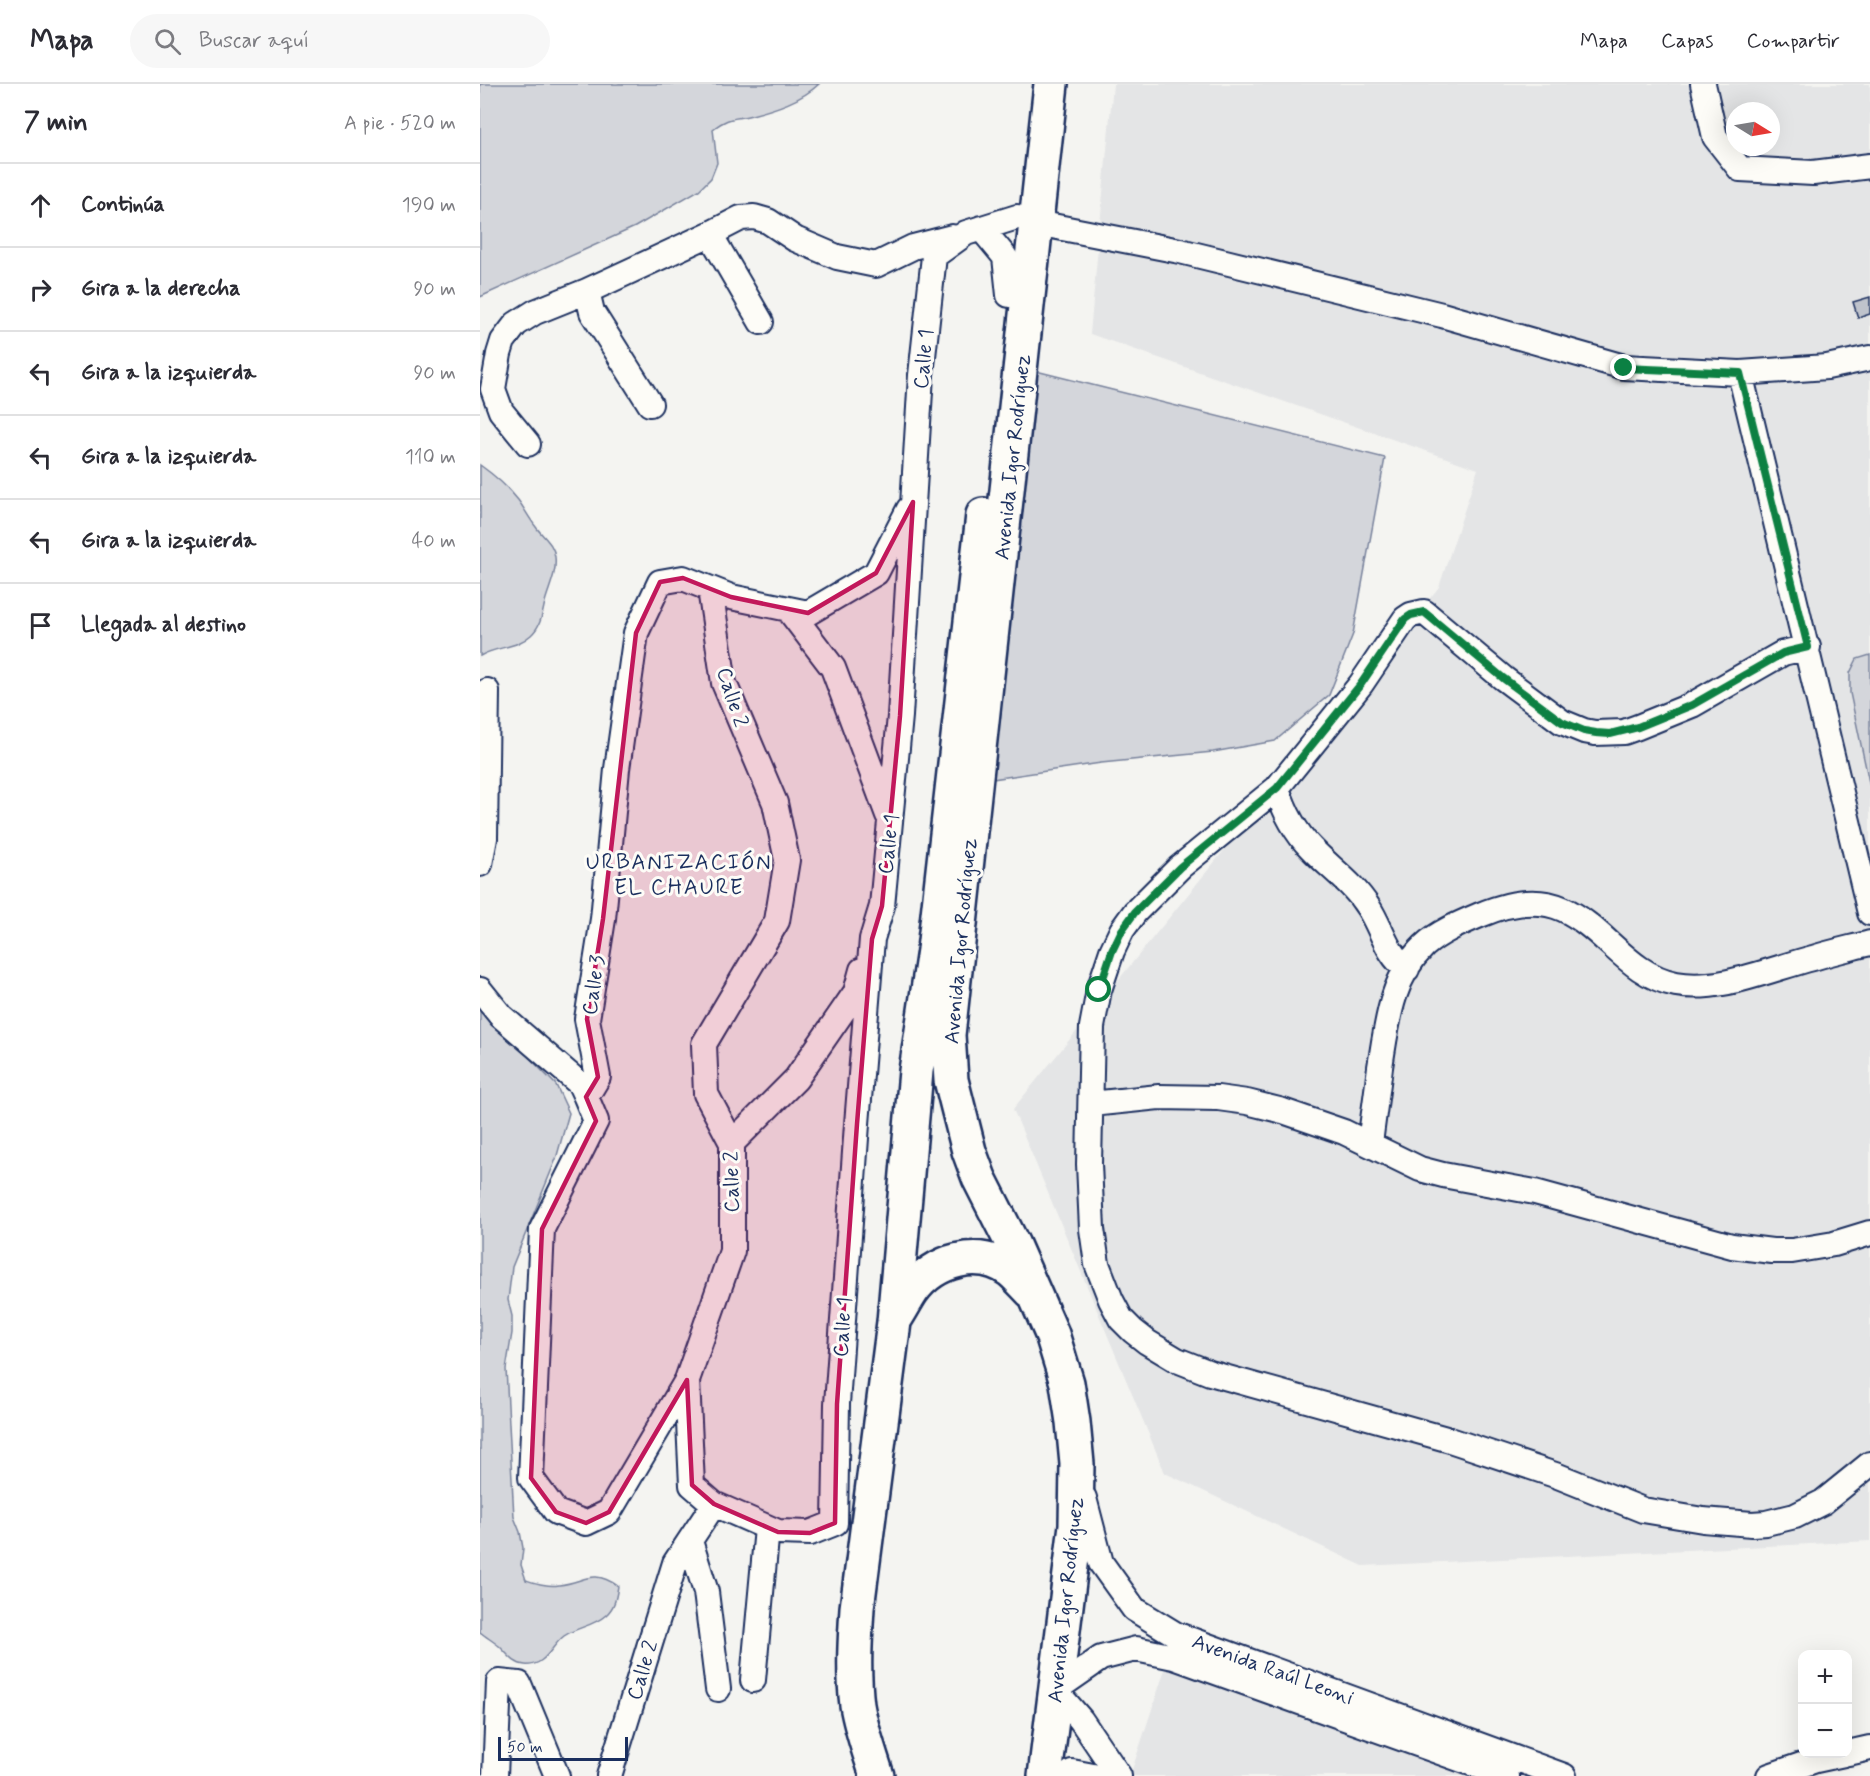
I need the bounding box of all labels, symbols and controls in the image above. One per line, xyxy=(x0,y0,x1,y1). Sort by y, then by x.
search box xyxy=(130,14,550,68)
text: Mapa xyxy=(30,23,94,60)
icon: search xyxy=(151,25,184,58)
text: Buscar aquí xyxy=(199,27,309,55)
text: Mapa xyxy=(1580,27,1628,55)
text: Capas xyxy=(1661,27,1714,55)
text: Compartir xyxy=(1747,27,1840,55)
north arrow xyxy=(1726,102,1780,156)
text: 7 min xyxy=(24,106,88,140)
text: A pie · 520 m xyxy=(344,110,456,137)
icon: ahead xyxy=(24,189,57,222)
text: Continúa xyxy=(81,191,165,219)
text: 190 m xyxy=(402,192,456,219)
icon: right xyxy=(24,273,57,306)
text: Gira a la derecha xyxy=(81,275,241,303)
text: 90 m xyxy=(413,276,456,303)
street label: Calle 1 xyxy=(907,328,941,390)
street label: Avenida Igor Rodríguez xyxy=(988,353,1038,561)
route end xyxy=(1610,354,1636,380)
icon: left xyxy=(24,357,57,390)
text: Gira a la izquierda xyxy=(81,359,256,387)
text: 90 m xyxy=(413,360,456,387)
icon: left xyxy=(24,441,57,474)
text: Gira a la izquierda xyxy=(81,443,256,471)
text: 110 m xyxy=(405,444,456,471)
icon: left xyxy=(24,525,57,558)
text: Gira a la izquierda xyxy=(81,527,256,555)
text: 40 m xyxy=(412,528,456,555)
icon: arrive xyxy=(24,609,57,642)
text: Llegada al destino xyxy=(81,611,246,639)
street label: Calle 2 xyxy=(709,664,755,731)
street label: Calle 1 xyxy=(872,813,906,876)
street label: Avenida Igor Rodríguez xyxy=(938,837,984,1045)
district label: URBANIZACIÓN EL CHAURE xyxy=(586,849,772,902)
street label: Calle 3 xyxy=(576,953,612,1017)
route start xyxy=(1085,976,1111,1002)
street label: Calle 2 xyxy=(717,1151,747,1213)
street label: Calle 1 xyxy=(827,1296,859,1358)
street label: Avenida Igor Rodríguez xyxy=(1041,1496,1091,1704)
street label: Avenida Raúl Leoni xyxy=(1188,1628,1358,1712)
street label: Calle 2 xyxy=(621,1637,665,1704)
map controls xyxy=(1798,1650,1852,1758)
button: + xyxy=(1798,1650,1852,1704)
button: − xyxy=(1798,1704,1852,1758)
scale bar xyxy=(498,1734,628,1762)
text: 50 m xyxy=(507,1737,543,1758)

